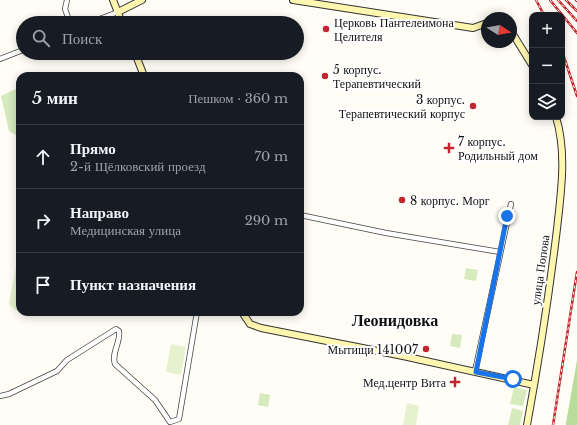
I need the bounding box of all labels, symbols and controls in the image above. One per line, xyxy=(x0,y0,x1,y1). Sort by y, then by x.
north arrow xyxy=(481,12,517,48)
map controls xyxy=(529,12,565,120)
button: + xyxy=(529,12,565,48)
place label: Церковь Пантелеимона Целителя xyxy=(334,15,455,44)
search box xyxy=(16,16,304,60)
marker: Церковь Пантелеимона Целителя xyxy=(321,24,331,34)
icon: search xyxy=(30,27,52,49)
text: Поиск xyxy=(62,29,102,48)
button: − xyxy=(529,48,565,84)
place label: 5 корпус. Терапевтический xyxy=(333,62,421,91)
marker: 5 корпус. Терапевтический xyxy=(320,71,330,81)
button: layers xyxy=(529,84,565,120)
text: 5 мин xyxy=(32,88,78,109)
text: Пешком · 360 m xyxy=(188,90,288,107)
place label: 3 корпус. Терапевтический корпус xyxy=(339,92,465,121)
marker: 3 корпус. Терапевтический корпус xyxy=(468,101,478,111)
place label: 7 корпус. Родильный дом xyxy=(458,134,538,163)
text: Прямо xyxy=(70,139,116,158)
marker: 7 корпус. Родильный дом xyxy=(443,142,455,154)
icon: ahead xyxy=(32,146,54,168)
text: 70 m xyxy=(255,148,288,165)
text: 2-й Щёлковский проезд xyxy=(70,158,206,175)
place label: 8 корпус. Морг xyxy=(410,193,490,208)
marker: 8 корпус. Морг xyxy=(397,195,407,205)
text: Направо xyxy=(70,203,129,222)
route end xyxy=(498,207,516,225)
icon: right xyxy=(32,210,54,232)
text: 290 m xyxy=(245,212,288,229)
text: Медицинская улица xyxy=(70,222,181,239)
street label: улица Попова xyxy=(528,233,552,306)
icon: arrive xyxy=(32,274,54,296)
text: Пункт назначения xyxy=(70,275,196,294)
district label: Леонидовка xyxy=(352,310,438,330)
place label: Мытищи 141007 xyxy=(328,342,419,357)
marker: Мытищи 141007 xyxy=(421,344,431,354)
route start xyxy=(504,370,522,388)
place label: Мед.центр Вита xyxy=(363,375,447,390)
marker: Мед.центр Вита xyxy=(449,376,461,388)

